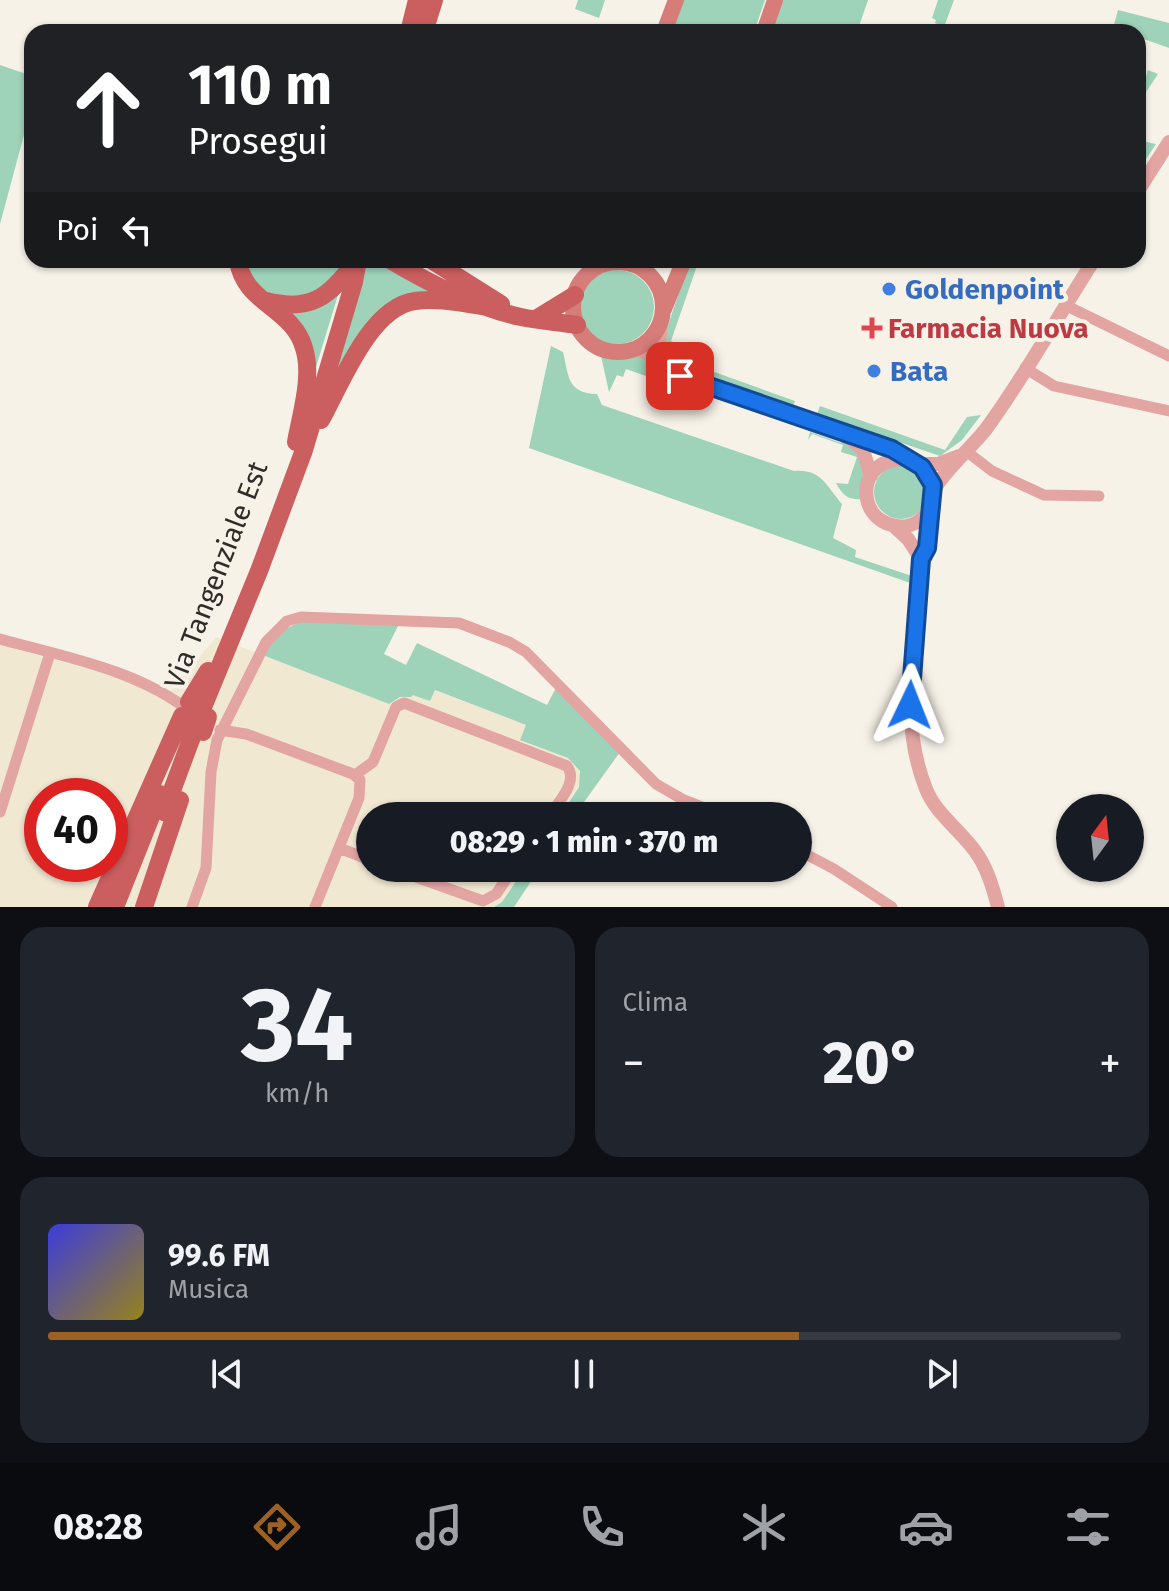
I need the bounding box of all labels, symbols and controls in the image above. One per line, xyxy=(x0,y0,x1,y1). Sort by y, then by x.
text: 110 m xyxy=(188,52,332,119)
icon: ahead xyxy=(56,56,160,160)
text: Prosegui xyxy=(188,120,328,164)
icon: left xyxy=(115,208,159,252)
text: Poi xyxy=(56,212,99,248)
place label: Goldenpoint xyxy=(905,273,1065,306)
marker: Goldenpoint xyxy=(880,280,898,298)
place label: Farmacia Nuova xyxy=(888,312,1089,345)
marker: Farmacia Nuova xyxy=(863,319,881,337)
pin xyxy=(646,342,714,410)
icon: arrive xyxy=(658,354,702,398)
place label: Bata xyxy=(890,355,948,388)
marker: Bata xyxy=(865,362,883,380)
street label: Via Tangenziale Est xyxy=(158,456,275,693)
position arrow xyxy=(868,663,952,747)
speed limit sign: 40 xyxy=(24,778,128,882)
north arrow xyxy=(1056,794,1144,882)
map controls xyxy=(1056,794,1144,882)
text: 08:29 · 1 min · 370 m xyxy=(450,824,718,860)
text: 34 xyxy=(241,963,354,1088)
text: Clima xyxy=(623,987,688,1018)
text: 20° xyxy=(823,1027,921,1099)
text: − xyxy=(623,1037,645,1090)
text: + xyxy=(1099,1037,1121,1090)
text: km/h xyxy=(265,1078,329,1109)
text: 99.6 FM xyxy=(168,1238,270,1274)
text: Musica xyxy=(168,1274,249,1305)
icon: previous xyxy=(205,1352,249,1396)
icon: pause xyxy=(562,1352,606,1396)
icon: next xyxy=(920,1352,964,1396)
icon: directions xyxy=(249,1499,305,1555)
icon: music xyxy=(411,1499,467,1555)
icon: phone xyxy=(574,1499,630,1555)
icon: climate xyxy=(736,1499,792,1555)
icon: car xyxy=(898,1499,954,1555)
icon: filters xyxy=(1060,1499,1116,1555)
text: 08:28 xyxy=(53,1505,143,1549)

